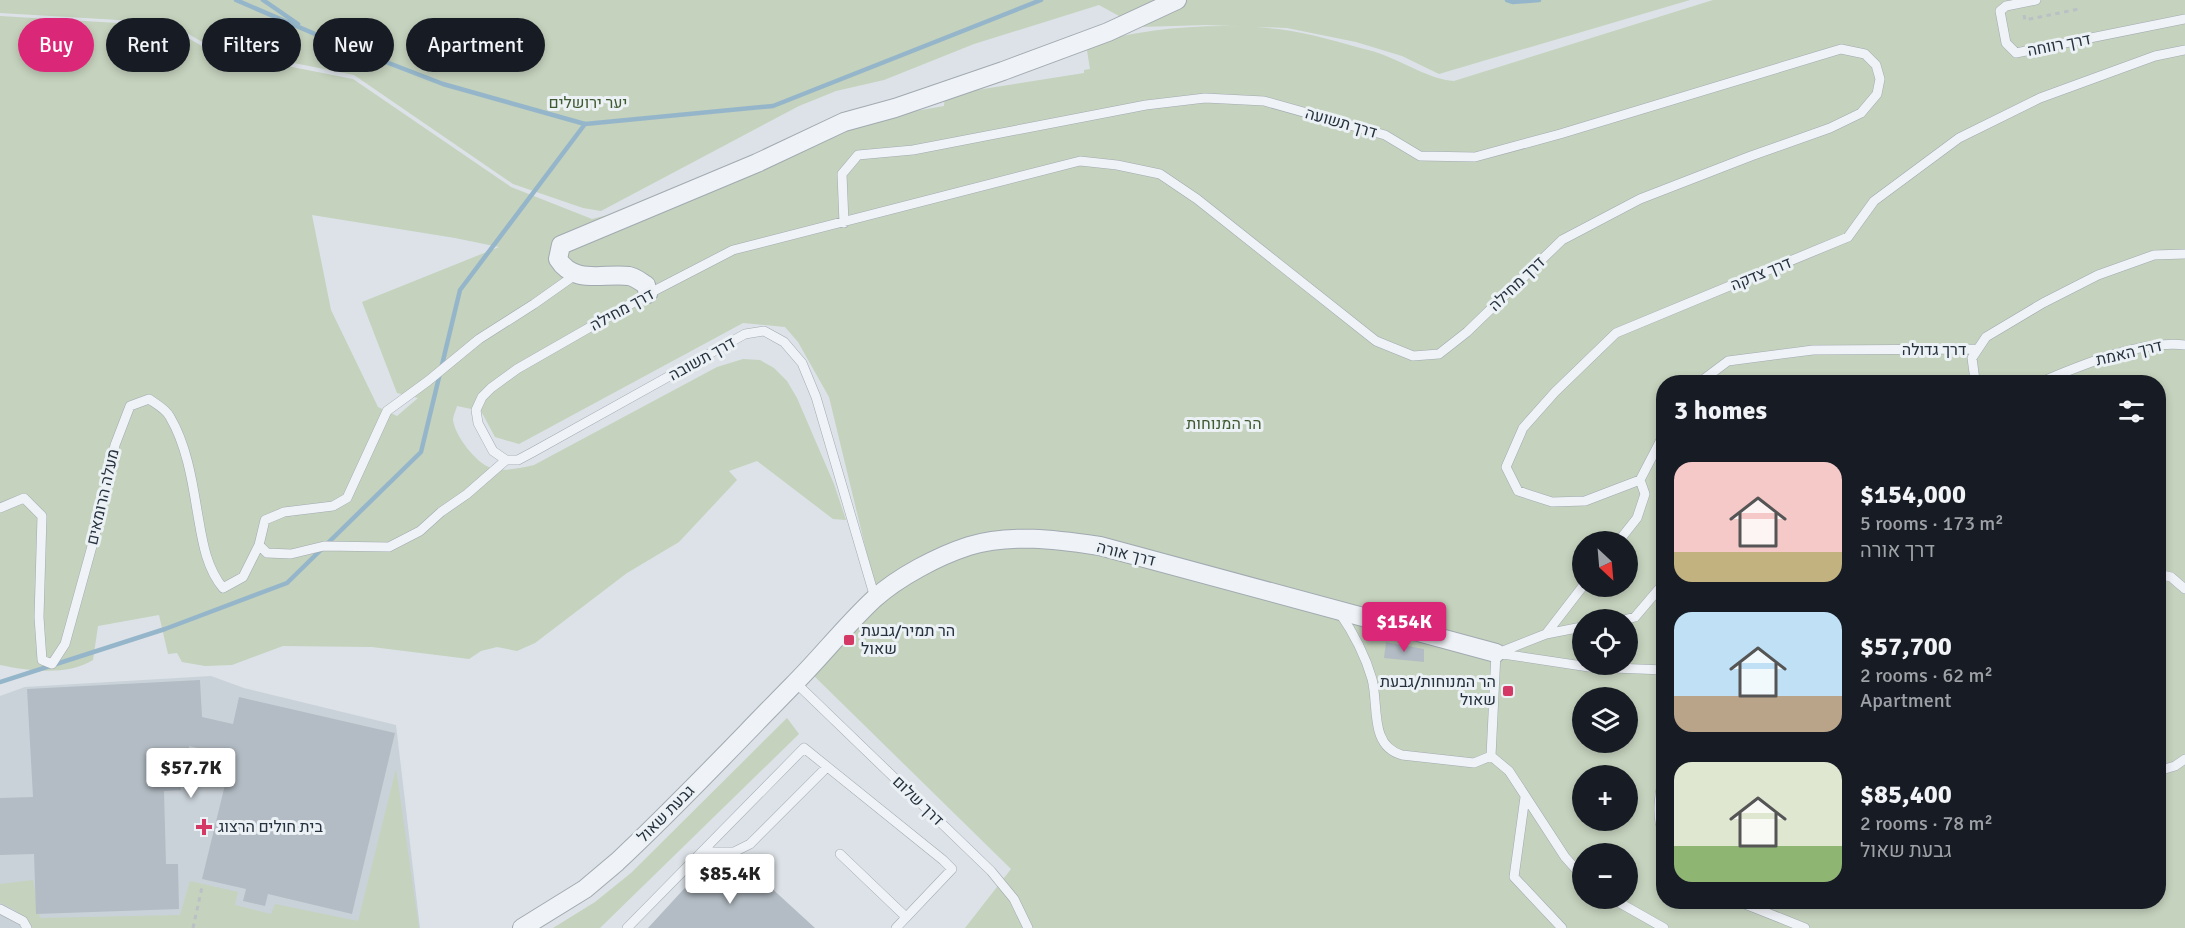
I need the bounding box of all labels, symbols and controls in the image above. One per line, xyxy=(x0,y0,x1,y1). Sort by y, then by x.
chip: Buy xyxy=(18,18,94,72)
chip: Rent xyxy=(106,18,190,72)
chip: Filters xyxy=(202,18,301,72)
chip: New xyxy=(313,18,394,72)
chip: Apartment xyxy=(406,18,545,72)
street label: דרך רווחה xyxy=(2026,29,2092,61)
park label: יער ירושלים xyxy=(549,93,627,113)
street label: דרך תשועה xyxy=(1303,103,1379,143)
street label: דרך מחילה xyxy=(1485,253,1549,315)
street label: דרך צדקה xyxy=(1728,253,1794,295)
street label: דרך מחילה xyxy=(587,284,657,336)
street label: דרך תשובה xyxy=(665,333,739,385)
street label: דרך האמת xyxy=(2094,336,2164,370)
street label: דרך גדולה xyxy=(1902,340,1966,360)
text: 3 homes xyxy=(1674,395,1767,427)
icon: filters xyxy=(2115,395,2148,428)
park label: הר המנוחות xyxy=(1186,414,1262,434)
street label: מעלה הרומאים xyxy=(82,447,124,547)
text: $154,000 xyxy=(1860,479,1966,511)
icon: home xyxy=(1722,486,1794,558)
text: 5 rooms · 173 m² xyxy=(1860,511,2004,536)
north arrow xyxy=(1572,531,1638,597)
map controls xyxy=(1572,531,1638,909)
street label: דרך אורה xyxy=(1095,537,1157,571)
text: דרך אורה xyxy=(1860,538,1935,563)
pin: $154K xyxy=(1362,602,1446,653)
text: $154K xyxy=(1376,609,1432,634)
button: locate xyxy=(1572,609,1638,675)
place label: הר תמיר/גבעת שאול xyxy=(861,621,955,659)
text: $57,700 xyxy=(1860,631,1952,663)
marker: הר תמיר/גבעת שאול xyxy=(842,633,856,647)
icon: home xyxy=(1722,636,1794,708)
text: 2 rooms · 62 m² xyxy=(1860,663,1993,688)
place label: הר המנוחות/גבעת שאול xyxy=(1380,672,1496,710)
marker: הר המנוחות/גבעת שאול xyxy=(1501,684,1515,698)
button: layers xyxy=(1572,687,1638,753)
text: Apartment xyxy=(1860,688,1952,713)
pin: $57.7K xyxy=(142,748,240,799)
text: $57.7K xyxy=(160,755,222,780)
button: + xyxy=(1572,765,1638,831)
street label: דרך שלום xyxy=(888,772,948,830)
text: $85,400 xyxy=(1860,779,1952,811)
street label: גבעת שאול xyxy=(633,781,699,847)
icon: home xyxy=(1722,786,1794,858)
text: 2 rooms · 78 m² xyxy=(1860,811,1993,836)
place label: בית חולים הרצוג xyxy=(218,817,323,837)
marker: בית חולים הרצוג xyxy=(195,818,213,836)
text: גבעת שאול xyxy=(1860,838,1952,863)
button: − xyxy=(1572,843,1638,909)
pin: $85.4K xyxy=(681,854,779,905)
text: $85.4K xyxy=(699,861,761,886)

